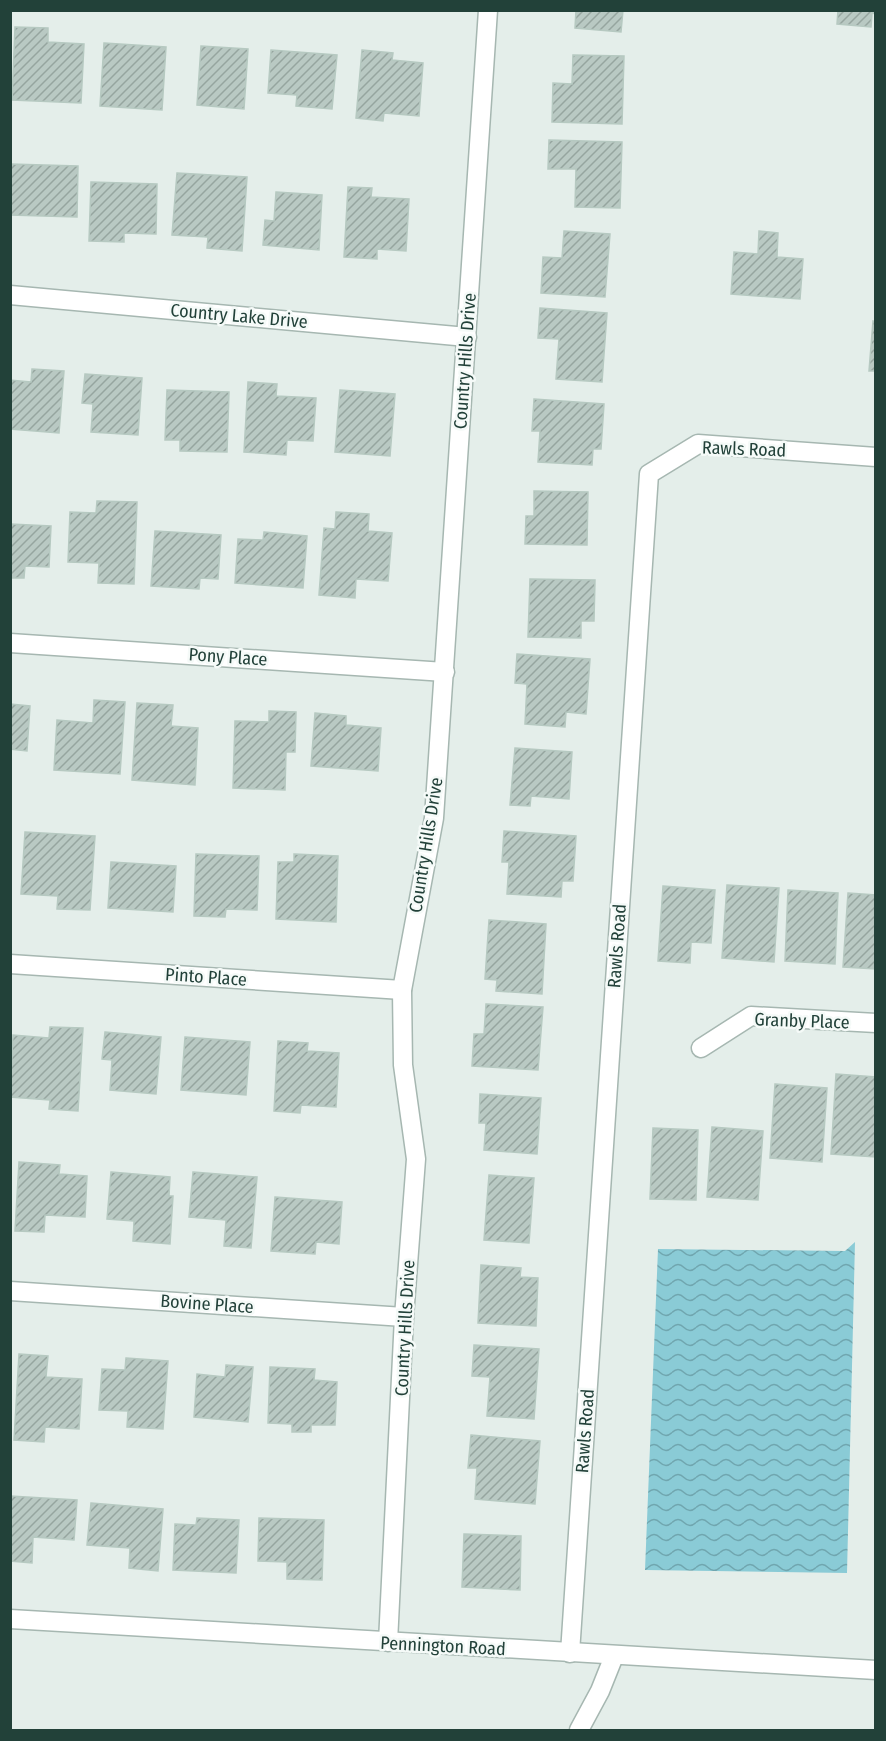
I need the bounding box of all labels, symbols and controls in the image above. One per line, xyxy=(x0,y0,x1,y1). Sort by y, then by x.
street label: Country Hills Drive xyxy=(449,292,481,430)
street label: Country Lake Drive xyxy=(169,299,309,333)
street label: Rawls Road xyxy=(702,437,786,461)
street label: Pony Place xyxy=(188,643,268,671)
street label: Country Hills Drive xyxy=(404,776,448,914)
street label: Rawls Road xyxy=(603,903,631,989)
street label: Pinto Place xyxy=(164,963,248,991)
street label: Granby Place xyxy=(754,1008,850,1034)
street label: Country Hills Drive xyxy=(390,1259,420,1397)
street label: Bovine Place xyxy=(160,1290,254,1318)
street label: Rawls Road xyxy=(571,1388,599,1474)
street label: Pennington Road xyxy=(380,1632,506,1660)

